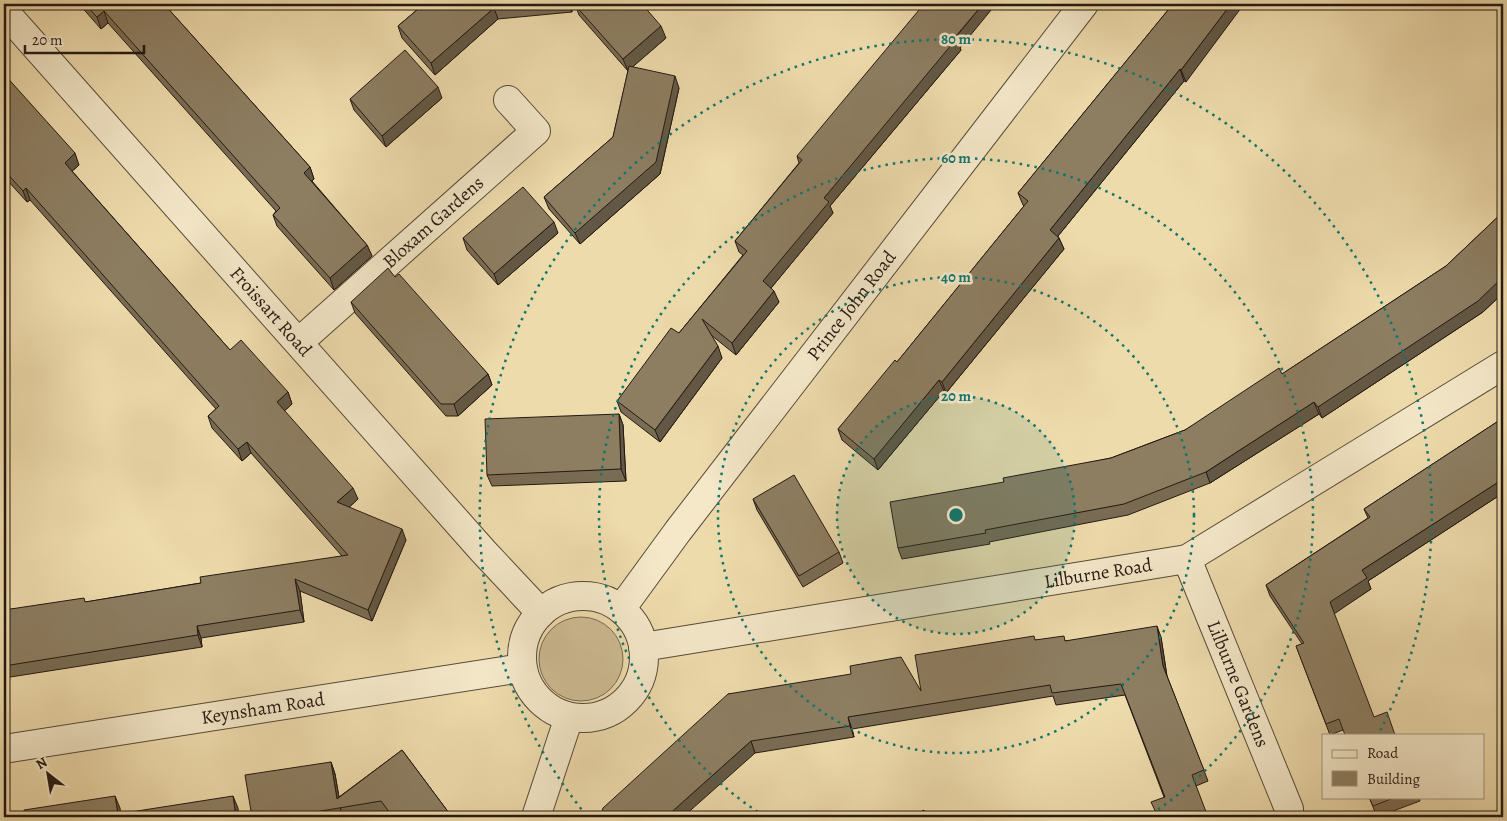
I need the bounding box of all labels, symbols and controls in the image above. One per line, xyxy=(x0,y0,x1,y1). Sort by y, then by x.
scale bar xyxy=(25,22,144,54)
text: 80 m xyxy=(941,29,971,49)
text: 20 m xyxy=(32,30,63,50)
text: 60 m xyxy=(941,148,971,168)
street label: Bloxam Gardens xyxy=(377,170,490,274)
street label: Prince John Road xyxy=(801,245,903,366)
street label: Froissart Road xyxy=(224,261,318,363)
text: 40 m xyxy=(941,267,971,287)
text: 20 m xyxy=(941,386,971,406)
centre of rings xyxy=(947,506,965,524)
street label: Lilburne Road xyxy=(1042,552,1155,595)
street label: Lilburne Gardens xyxy=(1201,617,1275,751)
street label: Keynsham Road xyxy=(199,686,327,731)
legend xyxy=(1322,734,1484,798)
text: Road xyxy=(1367,743,1399,763)
north arrow xyxy=(22,748,72,798)
text: N xyxy=(32,753,51,774)
text: Building xyxy=(1367,769,1420,789)

